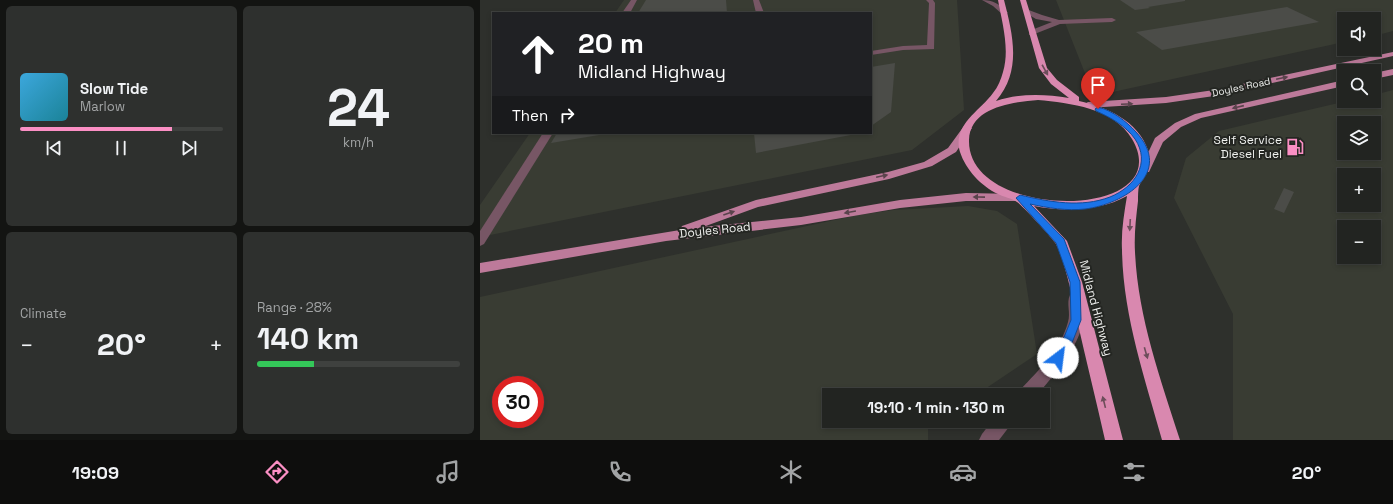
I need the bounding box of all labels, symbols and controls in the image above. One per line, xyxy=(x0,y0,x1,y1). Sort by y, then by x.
map controls xyxy=(1337,12,1381,264)
button: sound xyxy=(1337,12,1381,56)
text: 20 m xyxy=(578,25,644,61)
icon: ahead xyxy=(512,28,564,80)
text: Midland Highway xyxy=(578,60,726,83)
one-way arrow xyxy=(1042,64,1048,76)
button: search xyxy=(1337,64,1381,108)
pin xyxy=(1081,68,1115,109)
icon: arrive xyxy=(1087,74,1109,96)
street label: Doyles Road xyxy=(1210,74,1272,100)
text: 24 xyxy=(327,75,390,141)
one-way arrow xyxy=(1276,75,1289,81)
text: Slow Tide xyxy=(80,79,148,98)
text: Marlow xyxy=(80,98,125,115)
one-way arrow xyxy=(1121,100,1133,107)
icon: right xyxy=(556,104,578,126)
one-way arrow xyxy=(1232,104,1244,110)
text: Then xyxy=(512,106,548,125)
button: layers xyxy=(1337,116,1381,160)
place label: Self Service Diesel Fuel xyxy=(1214,132,1282,162)
text: km/h xyxy=(343,134,374,151)
icon: previous xyxy=(43,137,65,159)
icon: pause xyxy=(110,137,132,159)
icon: next xyxy=(178,137,200,159)
fuel station icon: Self Service Diesel Fuel xyxy=(1285,137,1305,157)
button: + xyxy=(1337,168,1381,212)
one-way arrow xyxy=(876,173,888,179)
one-way arrow xyxy=(972,194,985,200)
one-way arrow xyxy=(723,210,735,216)
one-way arrow xyxy=(844,210,856,216)
street label: Doyles Road xyxy=(679,218,751,242)
one-way arrow xyxy=(1126,219,1133,231)
button: − xyxy=(1337,220,1381,264)
street label: Midland Highway xyxy=(1076,258,1116,358)
text: Range · 28% xyxy=(257,299,332,316)
text: Climate xyxy=(20,305,66,322)
text: 140 km xyxy=(257,319,359,358)
text: 20° xyxy=(97,325,146,364)
text: − xyxy=(20,331,34,359)
text: + xyxy=(209,331,223,359)
position arrow xyxy=(1037,337,1079,379)
one-way arrow xyxy=(1143,347,1149,359)
speed limit sign: 30 xyxy=(492,376,544,428)
one-way arrow xyxy=(1101,396,1107,408)
text: 19:10 · 1 min · 130 m xyxy=(867,398,1005,417)
icon: directions xyxy=(263,458,291,486)
icon: music xyxy=(434,458,462,486)
icon: phone xyxy=(606,458,634,486)
icon: climate xyxy=(777,458,805,486)
icon: car xyxy=(949,458,977,486)
icon: filters xyxy=(1120,458,1148,486)
text: 19:09 xyxy=(72,461,119,484)
text: 20° xyxy=(1292,461,1321,484)

